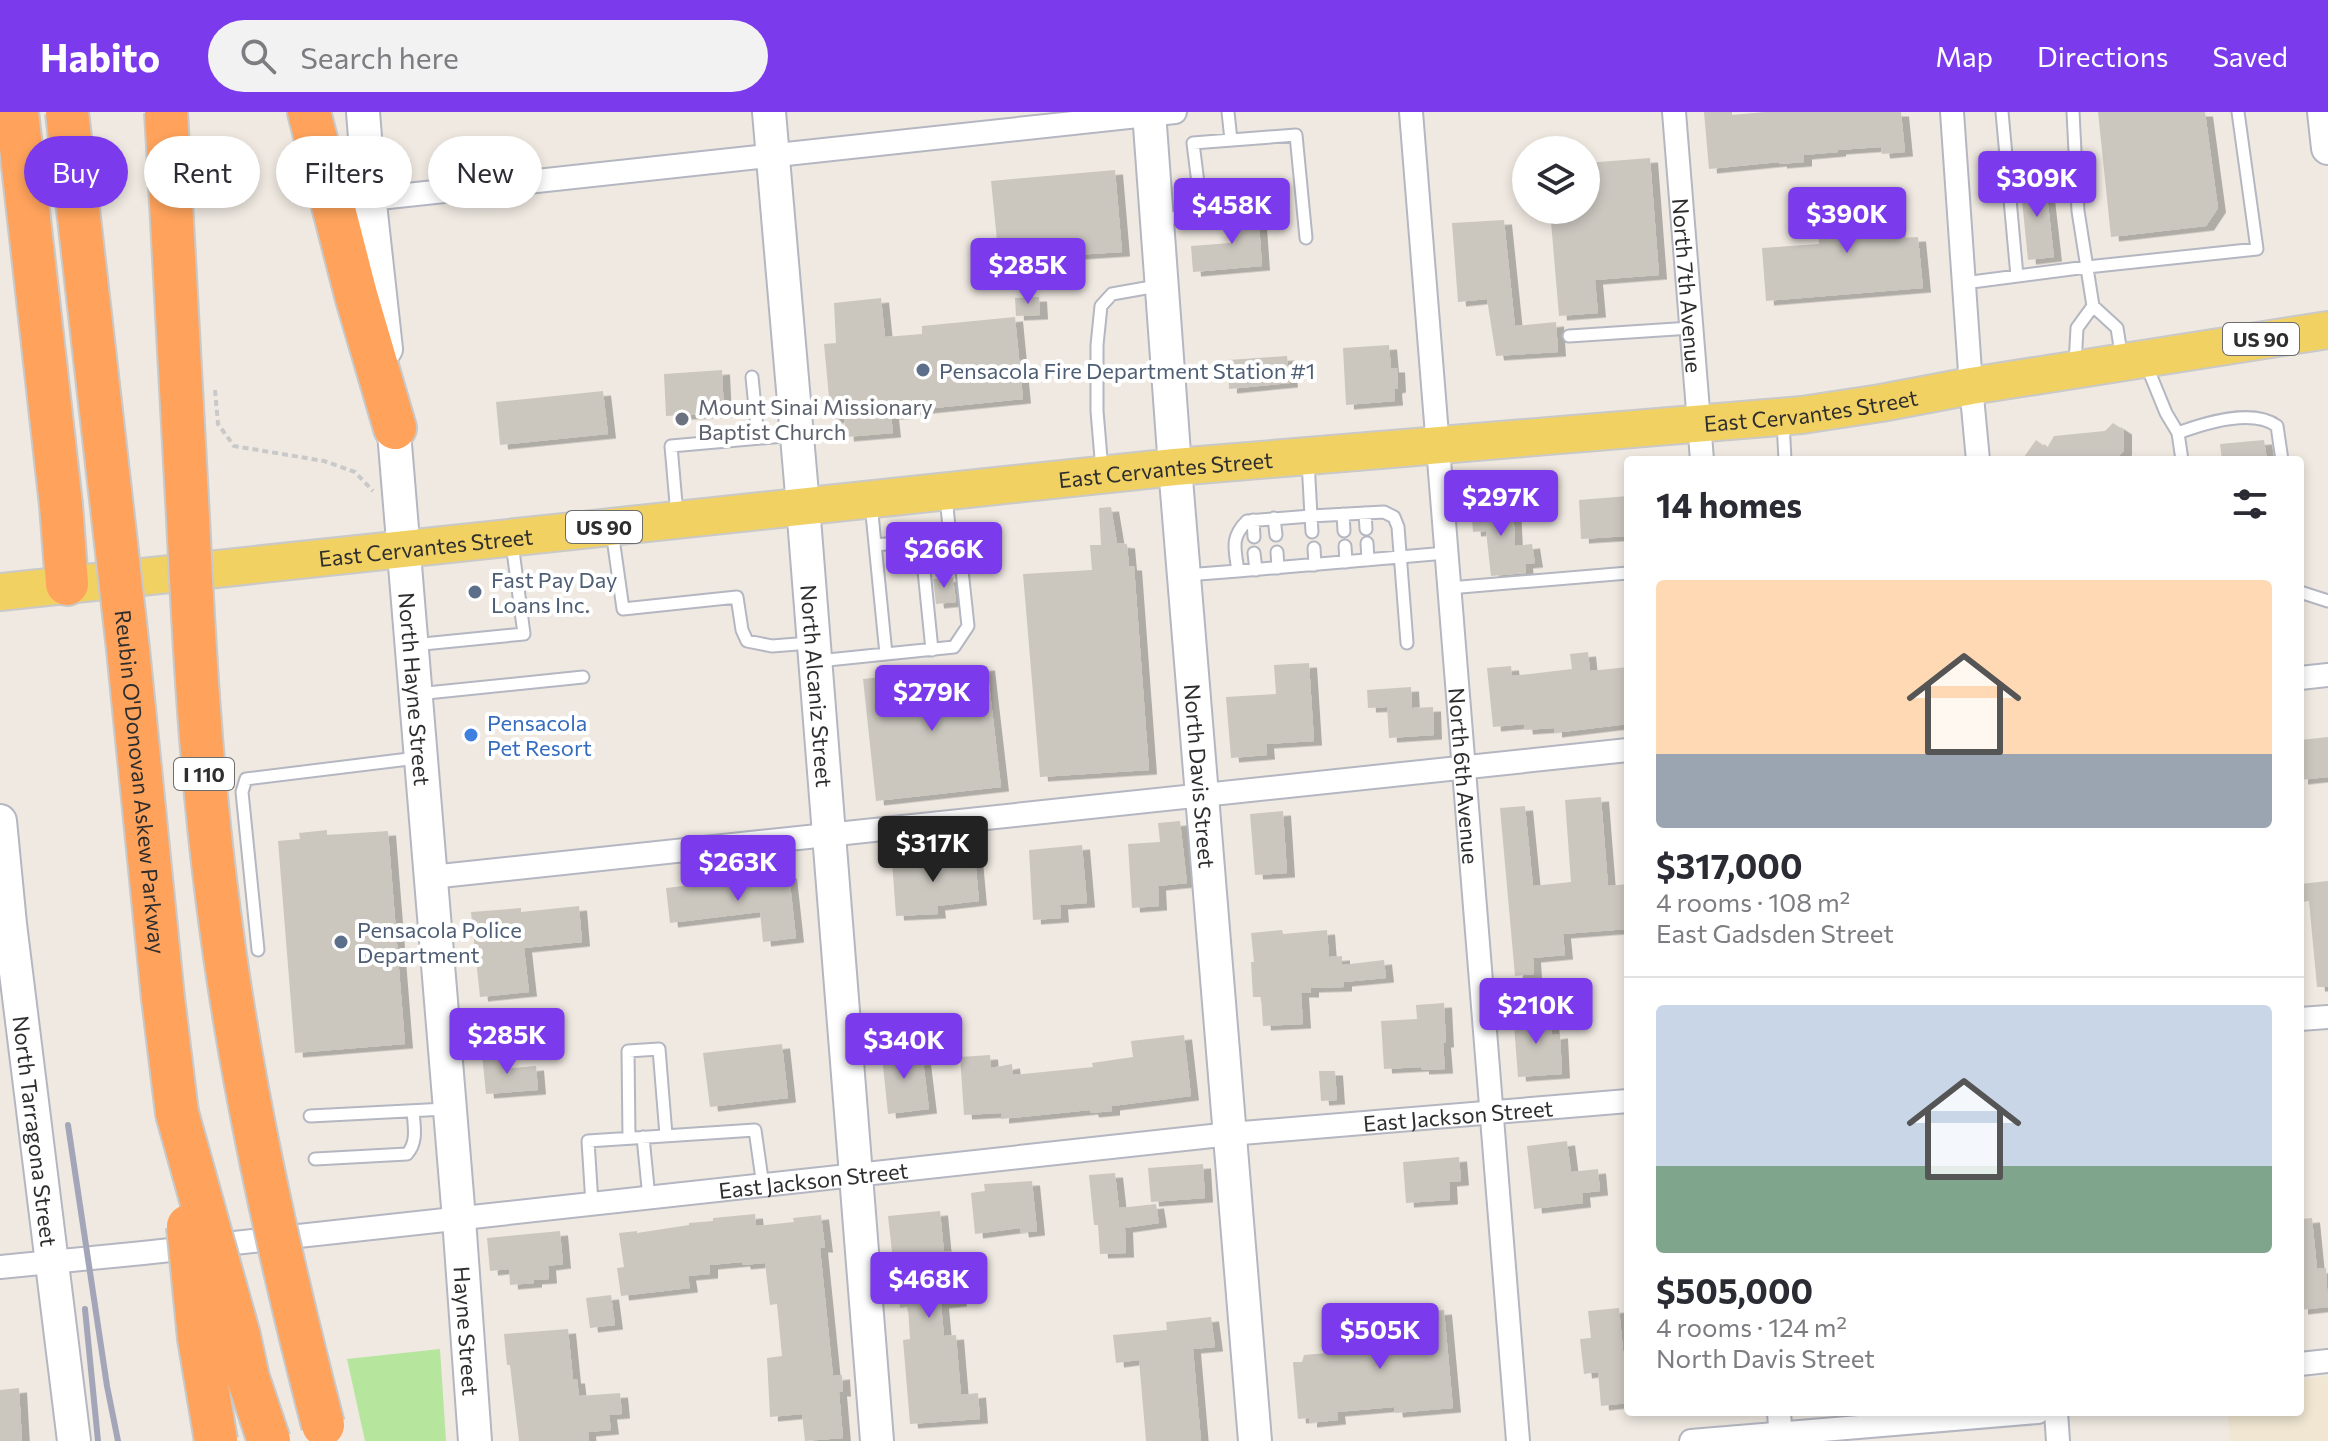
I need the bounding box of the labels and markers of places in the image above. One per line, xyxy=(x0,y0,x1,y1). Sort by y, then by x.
pin: $309K xyxy=(1981,151,2093,219)
pin: $458K xyxy=(1176,178,1288,246)
pin: $390K xyxy=(1791,187,1903,255)
pin: $285K xyxy=(972,238,1084,306)
place label: Pensacola Fire Department Station #1 xyxy=(939,357,1315,384)
marker: Pensacola Fire Department Station #1 xyxy=(914,361,932,379)
place label: Mount Sinai Missionary Baptist Church xyxy=(698,393,933,445)
marker: Mount Sinai Missionary Baptist Church xyxy=(673,410,691,428)
pin: $297K xyxy=(1445,470,1557,538)
pin: $266K xyxy=(888,522,1000,590)
place label: Fast Pay Day Loans Inc. xyxy=(491,566,617,618)
marker: Fast Pay Day Loans Inc. xyxy=(466,583,484,601)
pin: $279K xyxy=(876,665,988,733)
place label: Pensacola Pet Resort xyxy=(487,709,592,761)
marker: Pensacola Pet Resort xyxy=(462,726,480,744)
pin: $317K xyxy=(877,816,989,884)
pin: $263K xyxy=(682,835,794,903)
place label: Pensacola Police Department xyxy=(357,916,522,968)
marker: Pensacola Police Department xyxy=(332,933,350,951)
pin: $210K xyxy=(1480,978,1592,1046)
pin: $285K xyxy=(451,1008,563,1076)
pin: $340K xyxy=(848,1013,960,1081)
pin: $468K xyxy=(873,1252,985,1320)
pin: $505K xyxy=(1324,1303,1436,1371)

